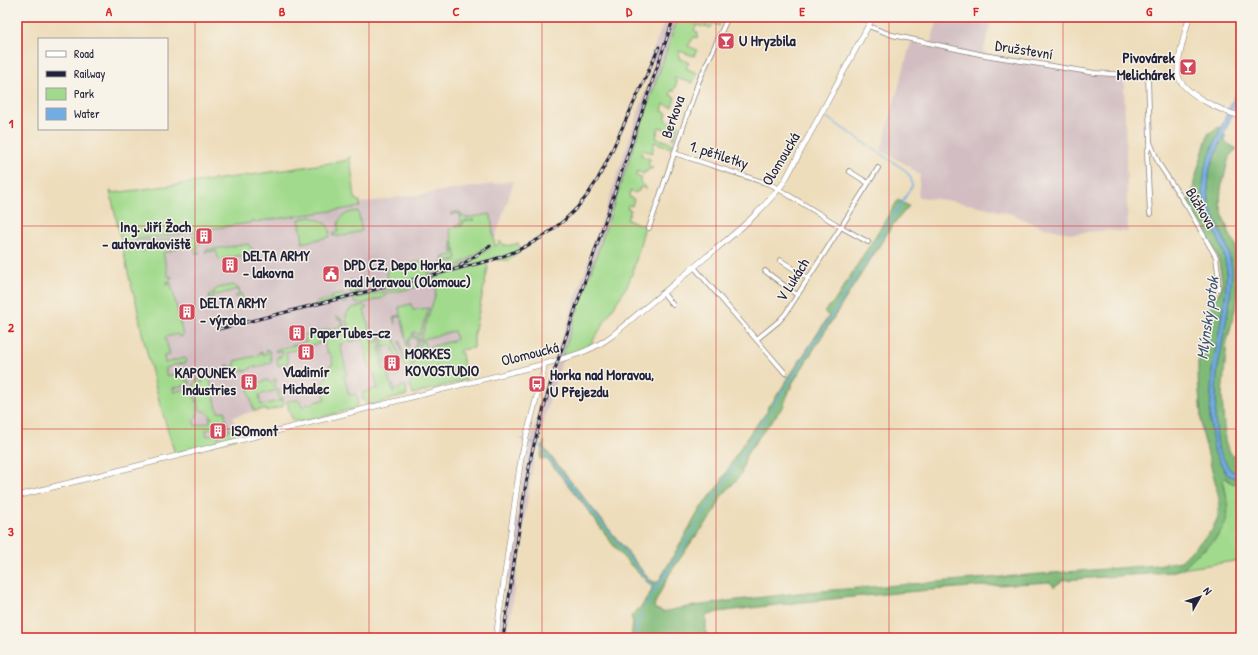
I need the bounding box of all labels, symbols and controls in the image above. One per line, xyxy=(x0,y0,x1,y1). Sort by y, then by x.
text: A xyxy=(106,2,113,20)
text: B xyxy=(279,2,286,20)
text: C xyxy=(452,2,460,20)
text: D xyxy=(626,2,633,20)
text: E xyxy=(799,2,805,20)
text: F xyxy=(973,2,980,20)
text: G xyxy=(1146,2,1153,20)
place label: U Hryzbila xyxy=(739,30,796,52)
bar icon: U Hryzbila xyxy=(716,31,736,51)
street label: Družstevní xyxy=(994,35,1055,64)
legend xyxy=(38,38,168,130)
text: Road xyxy=(74,45,94,62)
place label: Pivovárek Melichárek xyxy=(1117,47,1176,85)
bar icon: Pivovárek Melichárek xyxy=(1178,57,1198,77)
text: Railway xyxy=(74,65,105,82)
text: Park xyxy=(74,85,94,102)
street label: Berkova xyxy=(656,93,690,141)
text: Water xyxy=(74,105,100,122)
text: 1 xyxy=(9,114,14,132)
street label: Olomoucká xyxy=(756,128,805,189)
street label: 1. pětiletky xyxy=(687,135,751,174)
street label: Bůžkova xyxy=(1181,183,1222,232)
place label: Ing. Jiří Žoch - autovrakoviště xyxy=(102,216,192,254)
building icon: Ing. Jiří Žoch - autovrakoviště xyxy=(194,226,214,246)
place label: DELTA ARMY - lakovna xyxy=(243,245,310,283)
place label: DPD CZ, Depo Horka nad Moravou (Olomouc) xyxy=(344,254,471,292)
street label: V Lukách xyxy=(771,254,814,306)
building icon: DELTA ARMY - lakovna xyxy=(220,255,240,275)
public building icon: DPD CZ, Depo Horka nad Moravou (Olomouc) xyxy=(321,264,341,284)
water label: Mlýnský potok xyxy=(1190,274,1224,361)
place label: DELTA ARMY - výroba xyxy=(200,292,267,331)
building icon: DELTA ARMY - výroba xyxy=(177,302,197,322)
text: 2 xyxy=(8,318,15,336)
place label: PaperTubes-cz xyxy=(310,322,391,344)
building icon: PaperTubes-cz xyxy=(287,323,307,343)
street label: Olomoucká xyxy=(499,336,561,371)
building icon: Vladimír Michalec xyxy=(296,342,316,362)
place label: MORKES KOVOSTUDIO xyxy=(405,343,480,381)
building icon: MORKES KOVOSTUDIO xyxy=(382,353,402,373)
place label: Vladimír Michalec xyxy=(283,361,330,399)
place label: KAPOUNEK Industries xyxy=(175,362,236,400)
place label: Horka nad Moravou, U Přejezdu xyxy=(550,364,654,402)
building icon: KAPOUNEK Industries xyxy=(239,372,259,392)
bus stop icon: Horka nad Moravou, U Přejezdu xyxy=(527,374,547,394)
place label: ISOmont xyxy=(231,420,279,441)
building icon: ISOmont xyxy=(208,421,228,441)
text: 3 xyxy=(8,522,14,540)
north arrow xyxy=(1180,577,1220,617)
text: N xyxy=(1200,584,1215,597)

